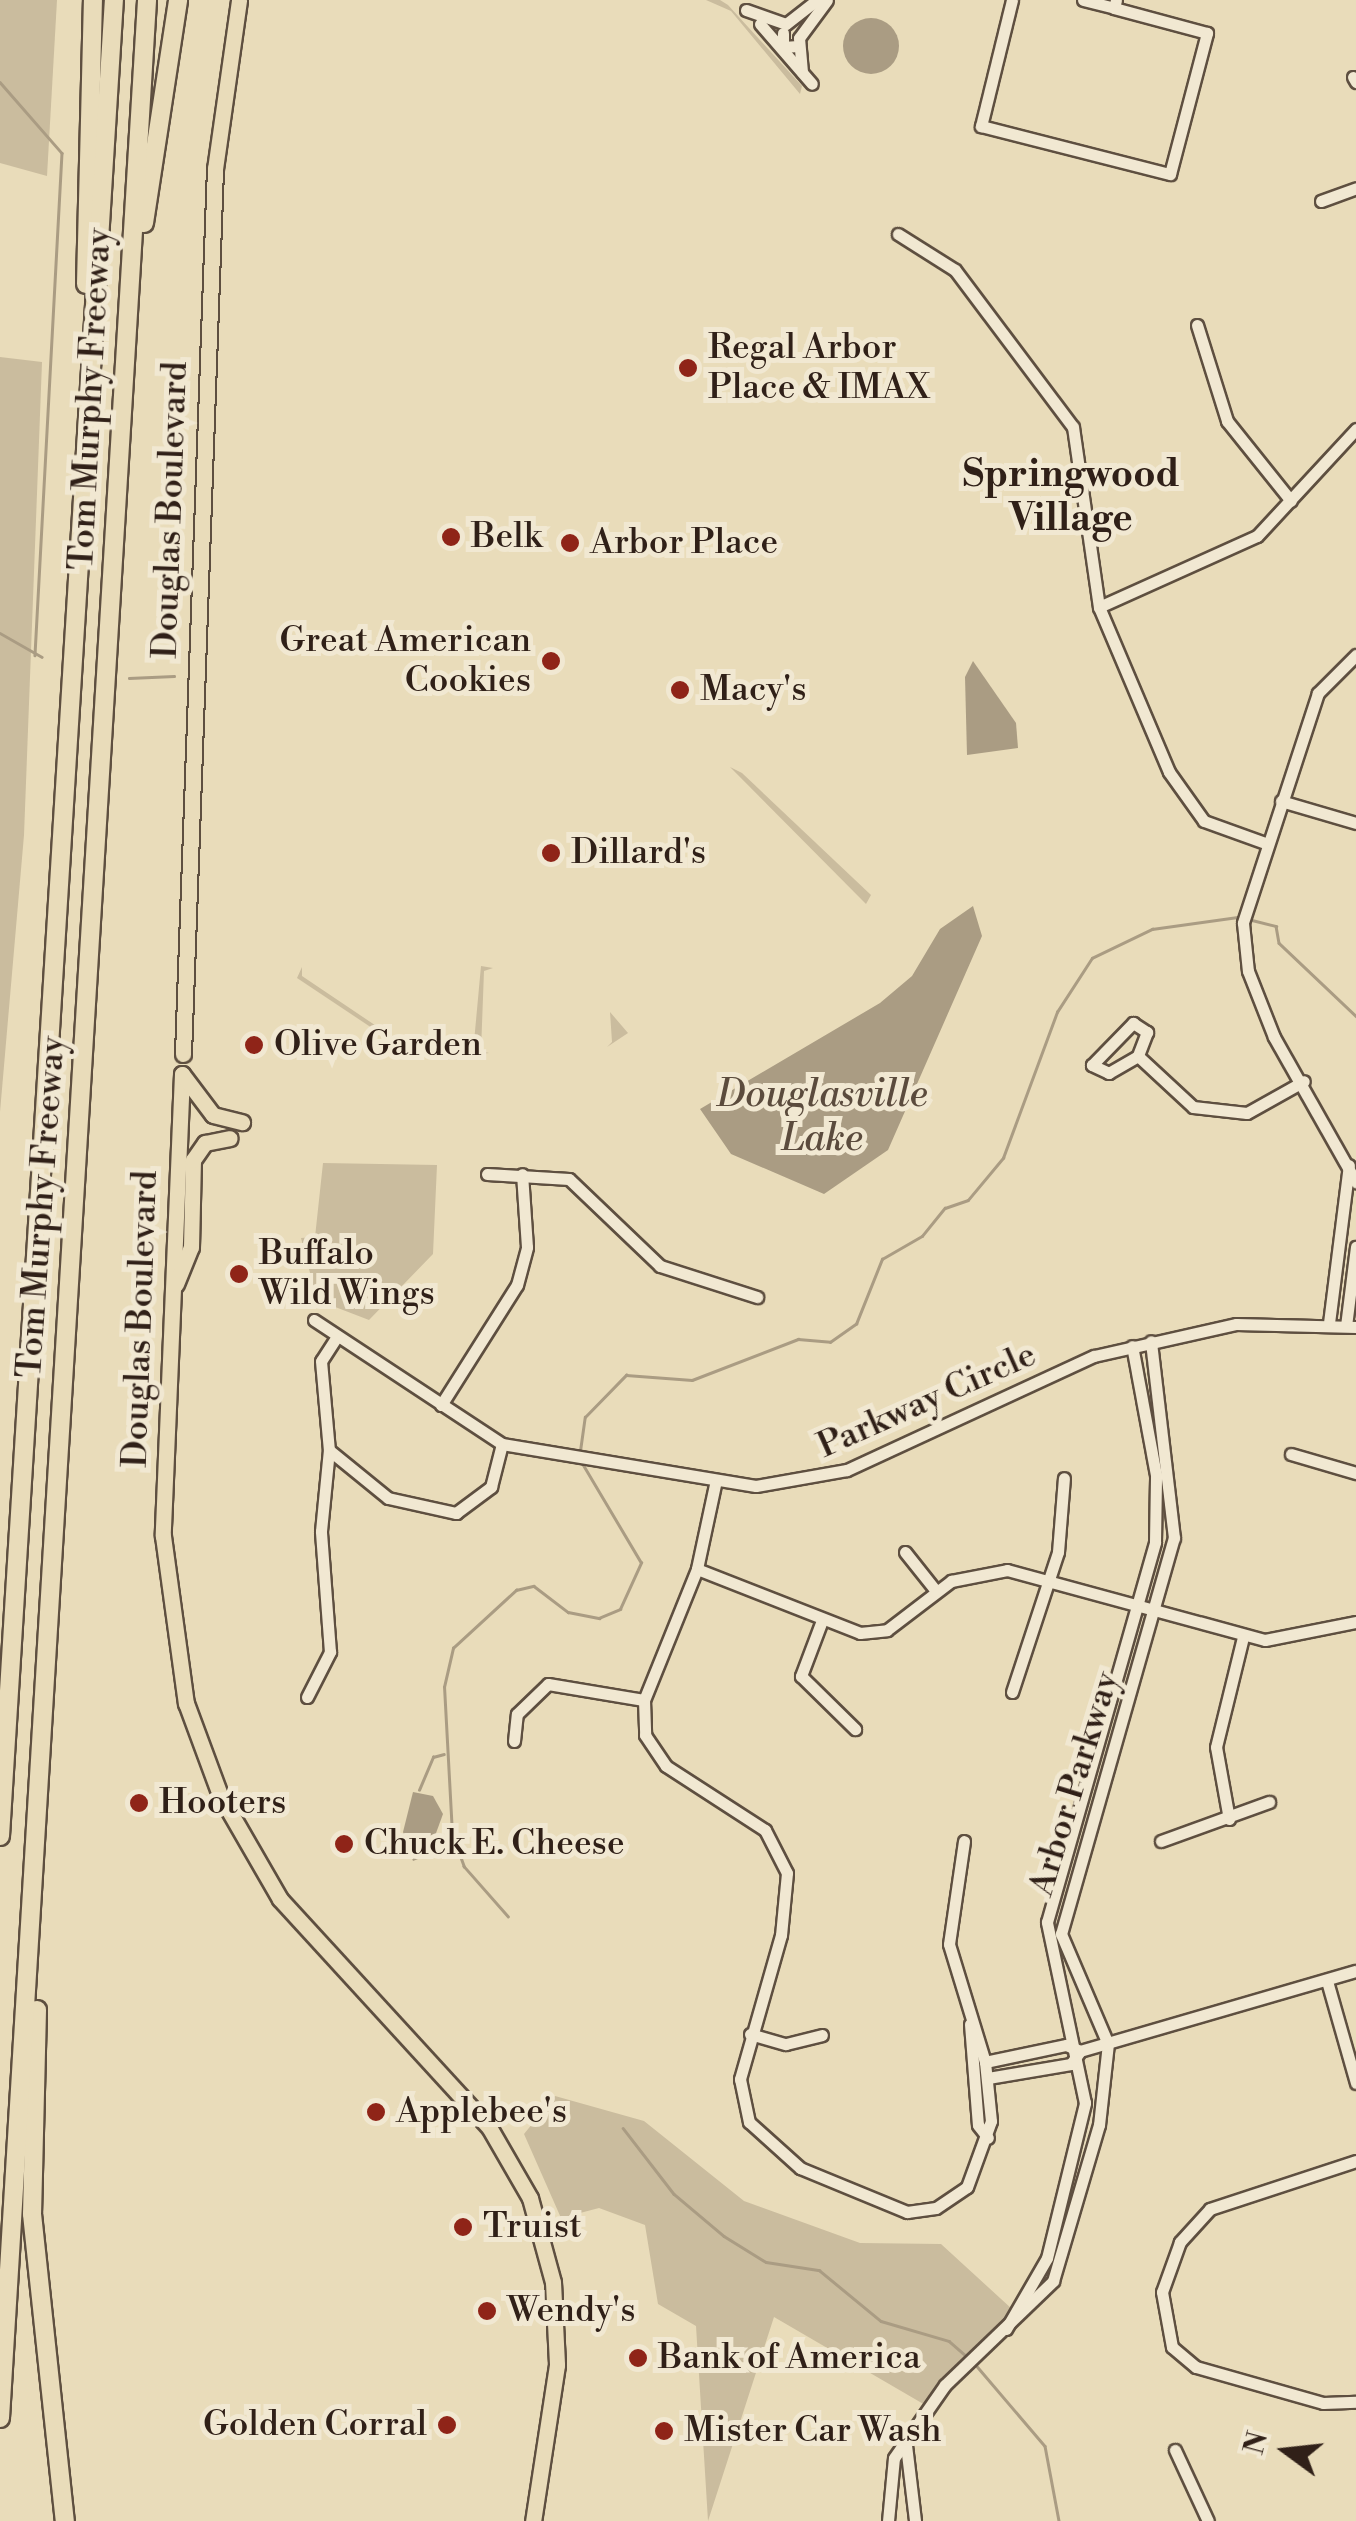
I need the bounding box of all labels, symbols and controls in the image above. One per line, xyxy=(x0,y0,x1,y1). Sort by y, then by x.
street label: Tom Murphy Freeway xyxy=(61,227,121,571)
place label: Regal Arbor Place & IMAX xyxy=(708,327,930,409)
marker: Regal Arbor Place & IMAX xyxy=(677,357,699,379)
street label: Douglas Boulevard xyxy=(145,361,197,659)
district label: Springwood Village xyxy=(962,452,1180,542)
place label: Belk xyxy=(471,516,542,558)
place label: Arbor Place xyxy=(590,522,778,564)
marker: Belk xyxy=(440,526,462,548)
marker: Arbor Place xyxy=(559,532,581,554)
place label: Great American Cookies xyxy=(279,620,531,702)
marker: Great American Cookies xyxy=(540,650,562,672)
place label: Macy's xyxy=(700,669,807,711)
marker: Macy's xyxy=(669,679,691,701)
place label: Dillard's xyxy=(571,832,706,874)
marker: Dillard's xyxy=(540,842,562,864)
place label: Olive Garden xyxy=(274,1024,482,1066)
marker: Olive Garden xyxy=(243,1034,265,1056)
street label: Tom Murphy Freeway xyxy=(9,1035,75,1379)
water label: Douglasville Lake xyxy=(716,1072,928,1162)
street label: Douglas Boulevard xyxy=(115,1170,167,1468)
place label: Buffalo Wild Wings xyxy=(259,1233,435,1315)
marker: Buffalo Wild Wings xyxy=(228,1263,250,1285)
street label: Parkway Circle xyxy=(811,1334,1043,1468)
street label: Arbor Parkway xyxy=(1021,1667,1129,1901)
place label: Hooters xyxy=(159,1782,286,1824)
marker: Hooters xyxy=(128,1792,150,1814)
place label: Chuck E. Cheese xyxy=(364,1823,625,1865)
marker: Chuck E. Cheese xyxy=(333,1833,355,1855)
place label: Applebee's xyxy=(396,2091,567,2133)
marker: Applebee's xyxy=(365,2101,387,2123)
place label: Truist xyxy=(483,2206,582,2248)
marker: Truist xyxy=(452,2216,474,2238)
place label: Wendy's xyxy=(507,2290,636,2332)
marker: Wendy's xyxy=(476,2300,498,2322)
place label: Bank of America xyxy=(658,2337,921,2379)
marker: Bank of America xyxy=(627,2347,649,2369)
north arrow xyxy=(1236,2401,1336,2501)
place label: Golden Corral xyxy=(203,2404,427,2446)
place label: Mister Car Wash xyxy=(684,2410,942,2452)
marker: Golden Corral xyxy=(436,2414,458,2436)
marker: Mister Car Wash xyxy=(653,2420,675,2442)
text: N xyxy=(1237,2428,1276,2458)

